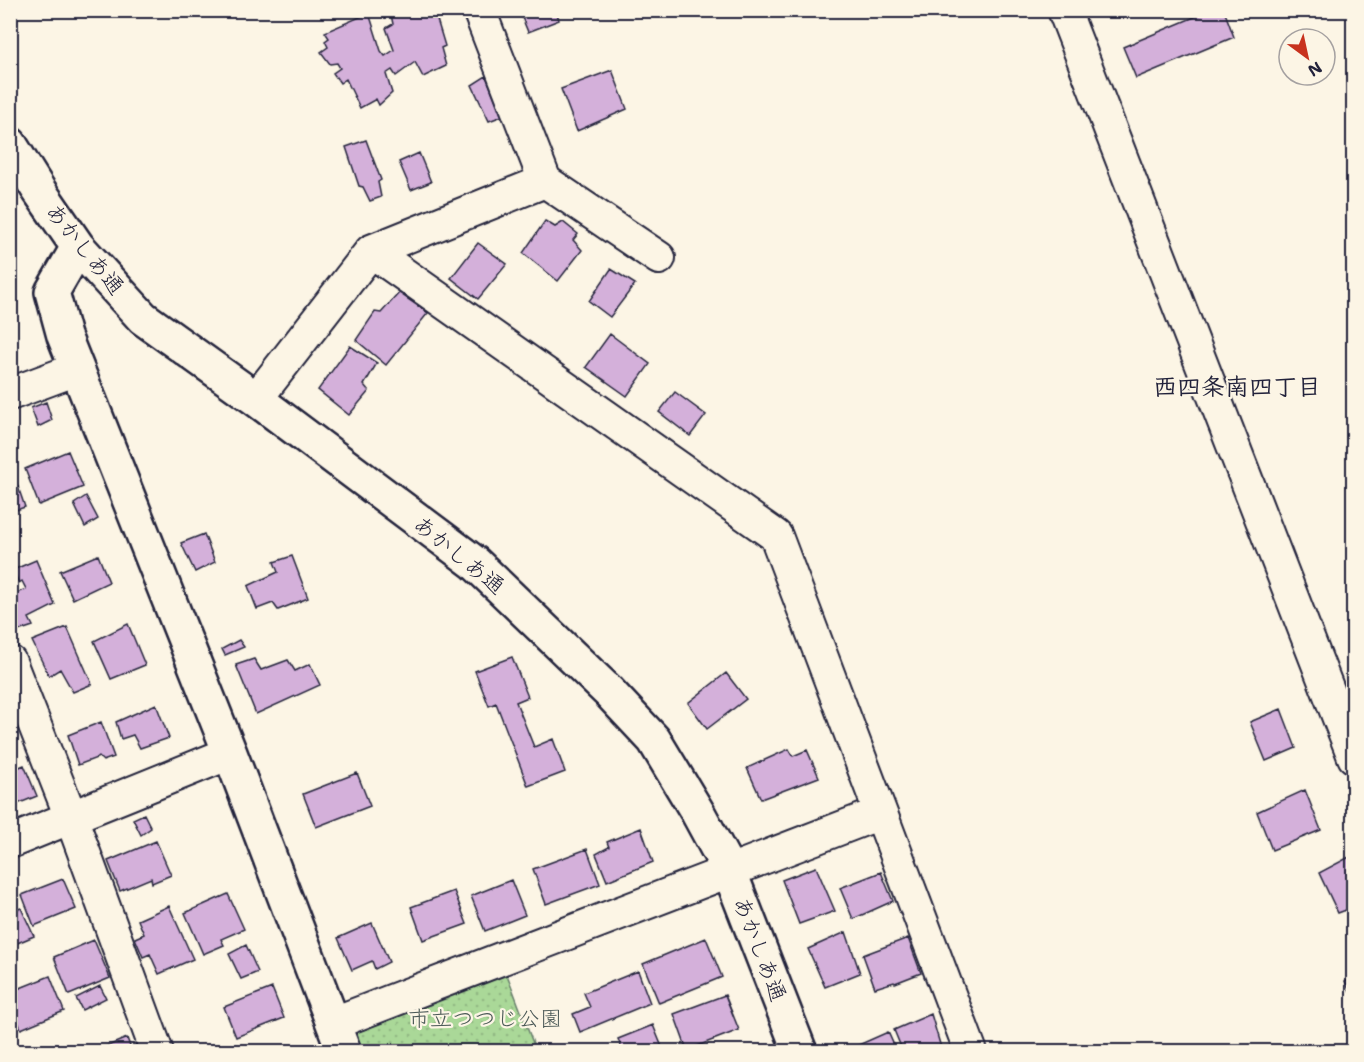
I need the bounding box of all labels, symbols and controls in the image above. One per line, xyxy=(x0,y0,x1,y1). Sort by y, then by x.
north arrow xyxy=(1277,27,1337,87)
text: N xyxy=(1304,57,1326,81)
street label: あかしあ通 xyxy=(39,197,131,301)
district label: 西四条南四丁目 xyxy=(1153,371,1321,403)
street label: あかしあ通 xyxy=(407,509,511,601)
street label: あかしあ通 xyxy=(727,892,793,1006)
park label: 市立つつじ公園 xyxy=(408,1004,562,1033)

